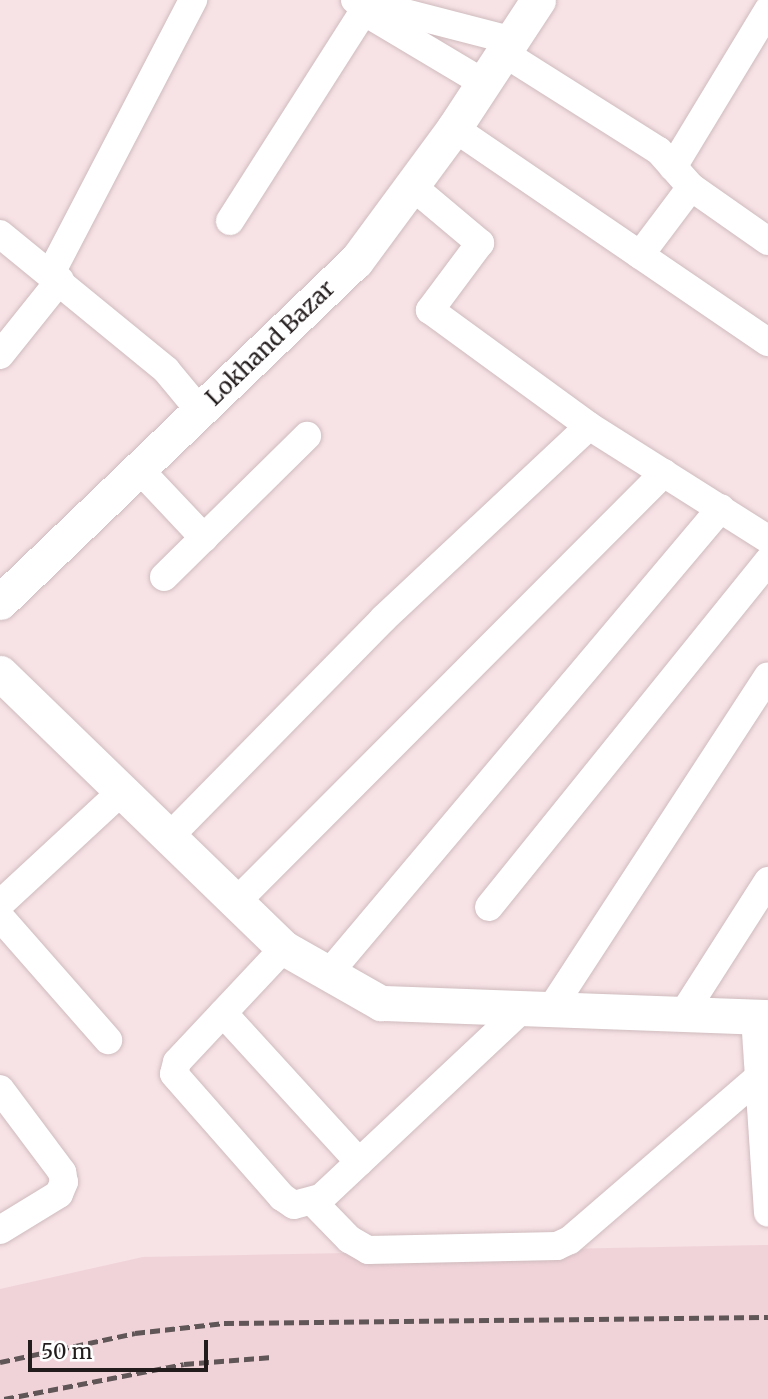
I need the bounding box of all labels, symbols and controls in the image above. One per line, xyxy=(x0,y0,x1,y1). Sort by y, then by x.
street label: Lokhand Bazar xyxy=(200,275,340,411)
scale bar xyxy=(32,1326,212,1370)
text: 50 m xyxy=(41,1338,92,1365)

